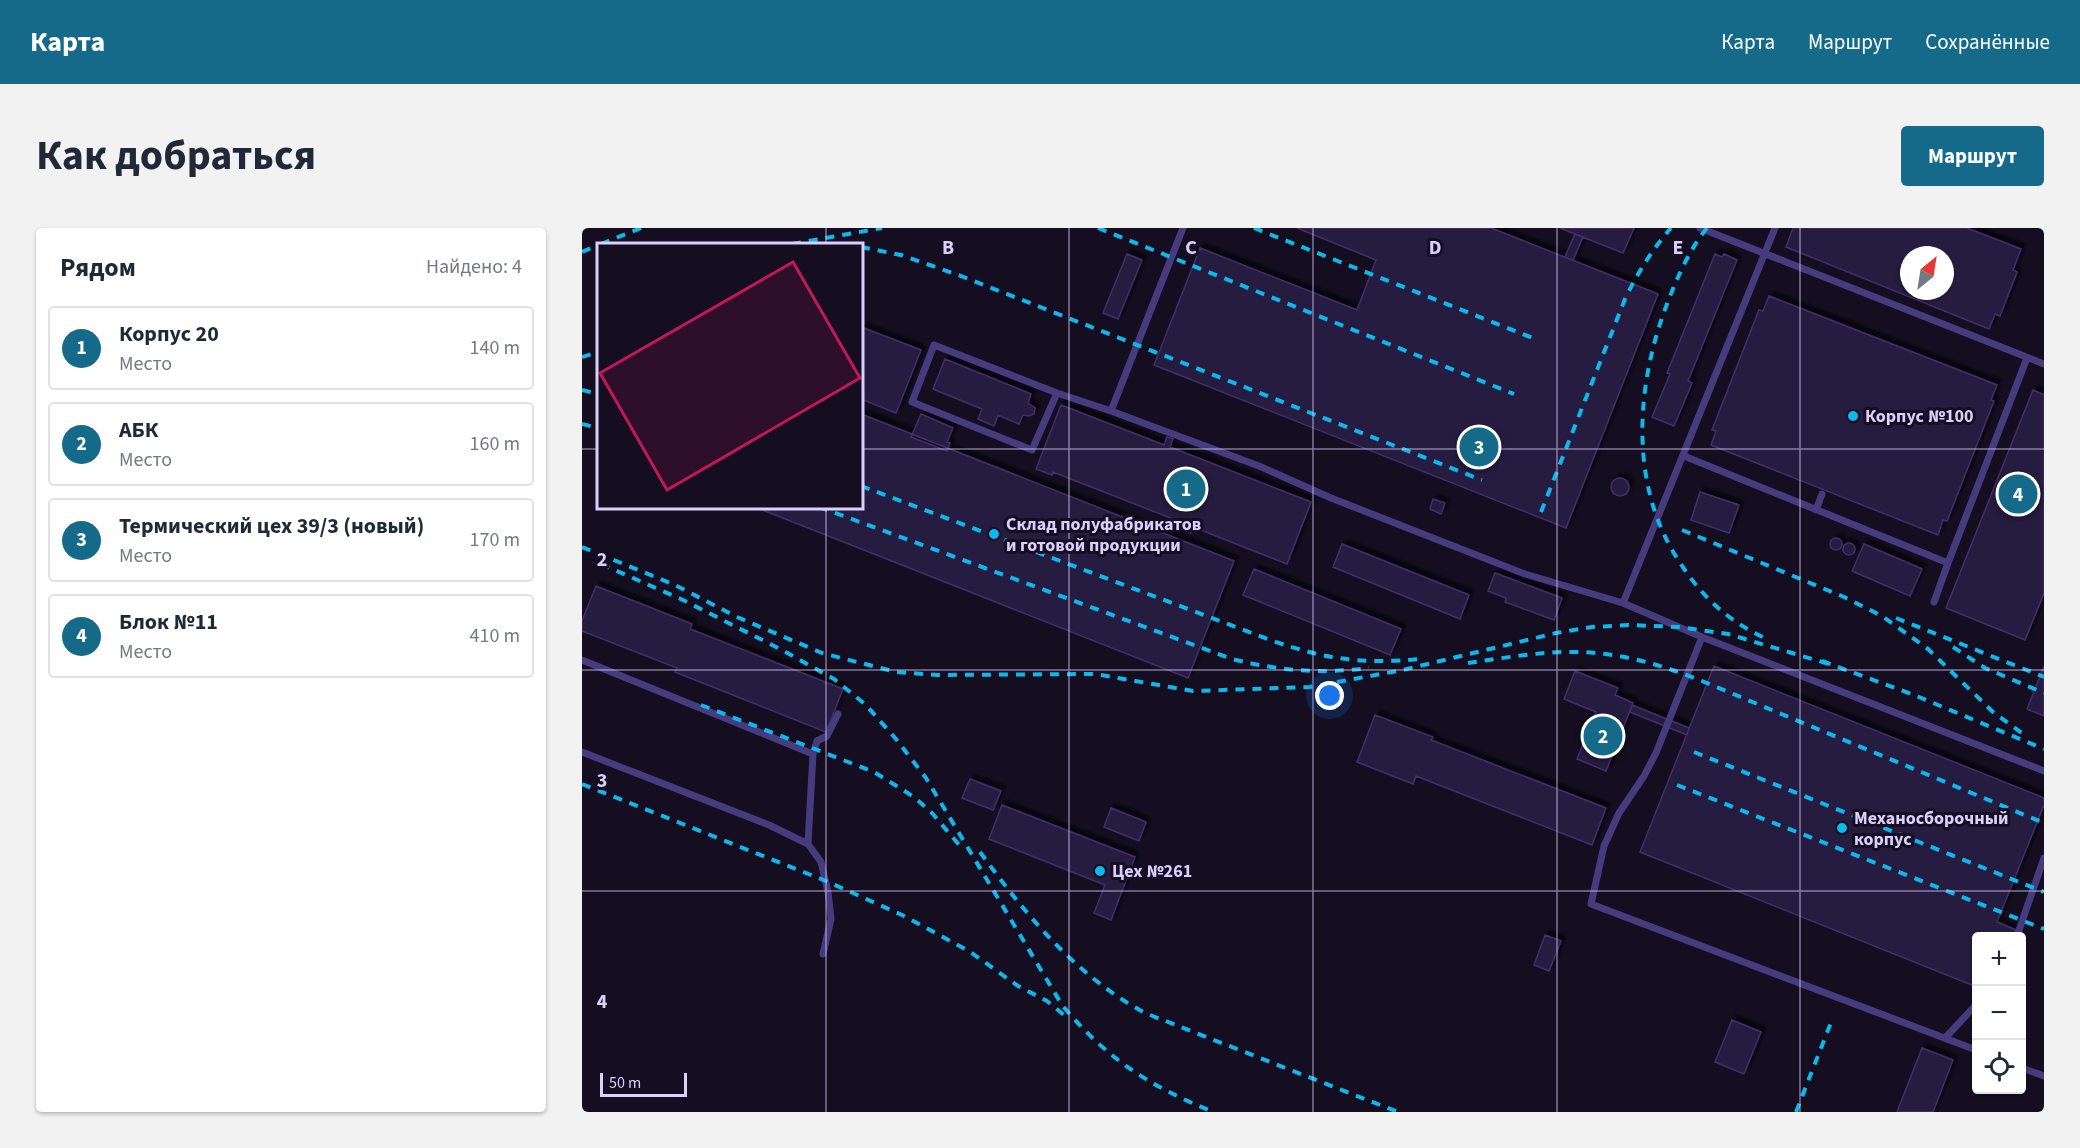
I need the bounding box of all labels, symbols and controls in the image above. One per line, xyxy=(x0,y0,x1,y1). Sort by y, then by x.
text: Карта xyxy=(30,22,105,62)
text: Карта xyxy=(1721,27,1775,57)
text: Маршрут xyxy=(1808,27,1892,57)
text: Сохранённые xyxy=(1925,27,2050,57)
text: Как добраться xyxy=(36,126,316,186)
button: Маршрут xyxy=(1901,126,2044,186)
text: B xyxy=(942,234,954,262)
text: C xyxy=(1185,234,1197,262)
text: D xyxy=(1429,234,1441,262)
text: E xyxy=(1673,234,1683,262)
inset map xyxy=(597,243,862,508)
north arrow xyxy=(1900,246,1954,300)
text: Рядом xyxy=(60,249,136,286)
text: Найдено: 4 xyxy=(426,253,522,281)
text: Корпус 20 xyxy=(119,318,219,350)
text: 1 xyxy=(76,334,87,362)
text: 140 m xyxy=(470,334,520,362)
text: Место xyxy=(119,350,172,378)
place label: Корпус №100 xyxy=(1865,404,1974,429)
marker: Корпус №100 xyxy=(1846,409,1860,423)
text: АБК xyxy=(119,414,158,446)
pin: 3 xyxy=(1460,424,1498,470)
text: 2 xyxy=(76,430,87,458)
text: 160 m xyxy=(470,430,520,458)
text: Место xyxy=(119,446,172,474)
pin: 1 xyxy=(1166,466,1206,512)
pin: 4 xyxy=(1998,472,2038,516)
text: Термический цех 39/3 (новый) xyxy=(119,510,424,542)
place label: Склад полуфабрикатов и готовой продукции xyxy=(1006,512,1201,558)
text: 3 xyxy=(76,526,87,554)
text: 170 m xyxy=(470,526,520,554)
marker: Склад полуфабрикатов и готовой продукции xyxy=(987,527,1001,541)
text: Место xyxy=(119,542,172,570)
text: 2 xyxy=(597,546,607,574)
text: Блок №11 xyxy=(119,606,218,638)
text: 4 xyxy=(76,622,87,650)
text: 410 m xyxy=(470,622,520,650)
text: Место xyxy=(119,638,172,666)
your location xyxy=(1315,681,1344,710)
pin: 2 xyxy=(1584,714,1622,758)
text: 3 xyxy=(597,767,607,795)
place label: Механосборочный корпус xyxy=(1854,806,2008,852)
marker: Механосборочный корпус xyxy=(1835,821,1849,835)
place label: Цех №261 xyxy=(1112,859,1192,884)
marker: Цех №261 xyxy=(1093,864,1107,878)
map controls xyxy=(1972,932,2026,1094)
button: + xyxy=(1972,932,2026,986)
button: − xyxy=(1972,986,2026,1040)
text: 4 xyxy=(597,988,608,1016)
button: locate xyxy=(1972,1040,2026,1094)
scale bar xyxy=(600,1070,687,1098)
text: 50 m xyxy=(609,1072,641,1094)

